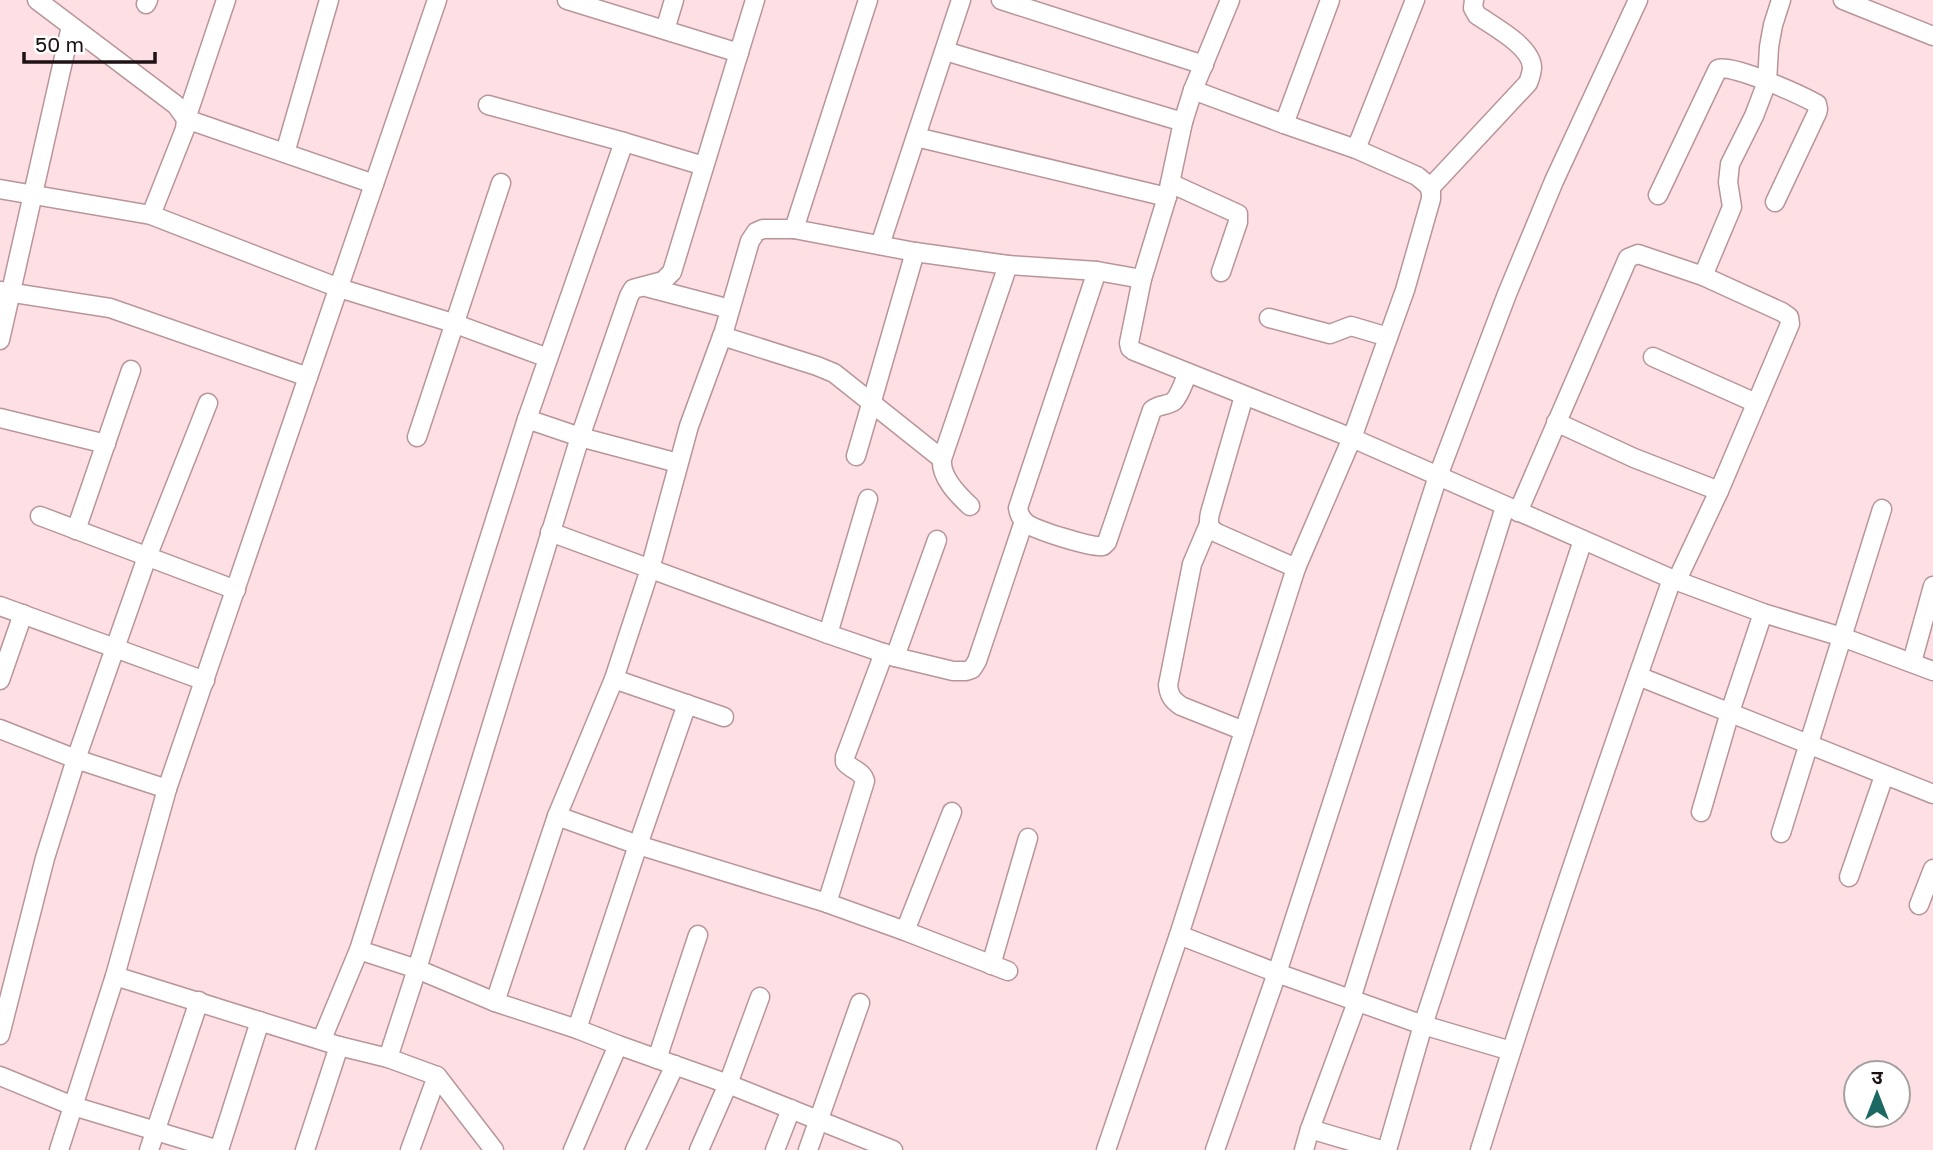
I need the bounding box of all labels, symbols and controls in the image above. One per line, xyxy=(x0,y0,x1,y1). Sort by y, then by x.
scale bar xyxy=(24,21,156,65)
text: 50 m xyxy=(35,31,84,57)
north arrow xyxy=(1842,1059,1912,1129)
text: उ xyxy=(1871,1065,1883,1088)

